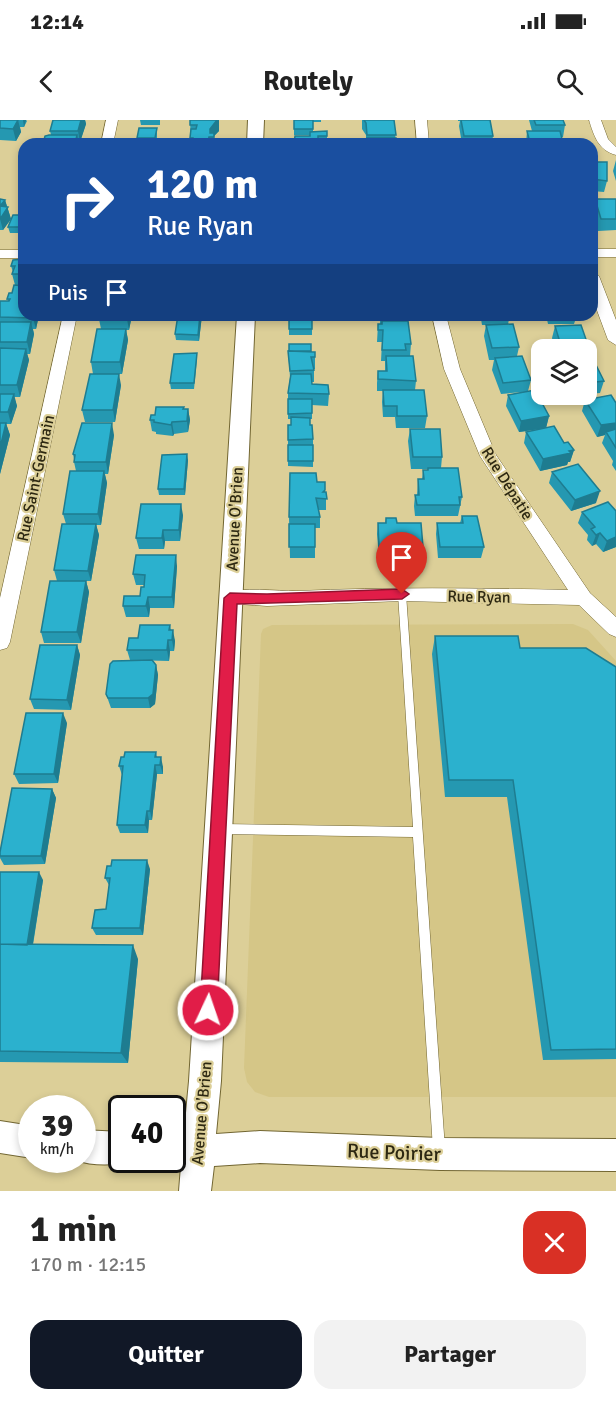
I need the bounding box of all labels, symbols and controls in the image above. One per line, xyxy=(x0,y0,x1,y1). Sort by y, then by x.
text: 12:14 xyxy=(30,8,84,35)
icon: back xyxy=(30,65,63,98)
text: Routely xyxy=(263,65,353,98)
icon: search xyxy=(553,65,586,98)
text: 120 m xyxy=(147,159,258,210)
icon: right xyxy=(48,162,126,240)
text: Rue Ryan xyxy=(147,210,254,243)
icon: arrive xyxy=(100,276,133,309)
text: Puis xyxy=(48,279,88,306)
map controls xyxy=(531,339,597,405)
button: layers xyxy=(531,339,597,405)
street label: Rue Saint-Germain xyxy=(13,413,59,543)
street label: Rue Dépatie xyxy=(477,443,537,524)
street label: Avenue O'Brien xyxy=(222,467,248,572)
pin xyxy=(376,532,427,594)
icon: arrive xyxy=(385,541,418,574)
street label: Rue Ryan xyxy=(447,586,511,608)
position arrow xyxy=(176,978,240,1042)
street label: Avenue O'Brien xyxy=(187,1060,216,1166)
speed limit sign: 40 xyxy=(108,1095,186,1173)
text: 39 xyxy=(41,1108,73,1145)
street label: Rue Poirier xyxy=(347,1138,442,1167)
text: km/h xyxy=(40,1140,74,1158)
text: 1 min xyxy=(30,1207,117,1252)
button: close xyxy=(523,1211,586,1274)
text: 170 m · 12:15 xyxy=(30,1252,146,1277)
button: Quitter xyxy=(30,1320,302,1389)
button: Partager xyxy=(314,1320,586,1389)

